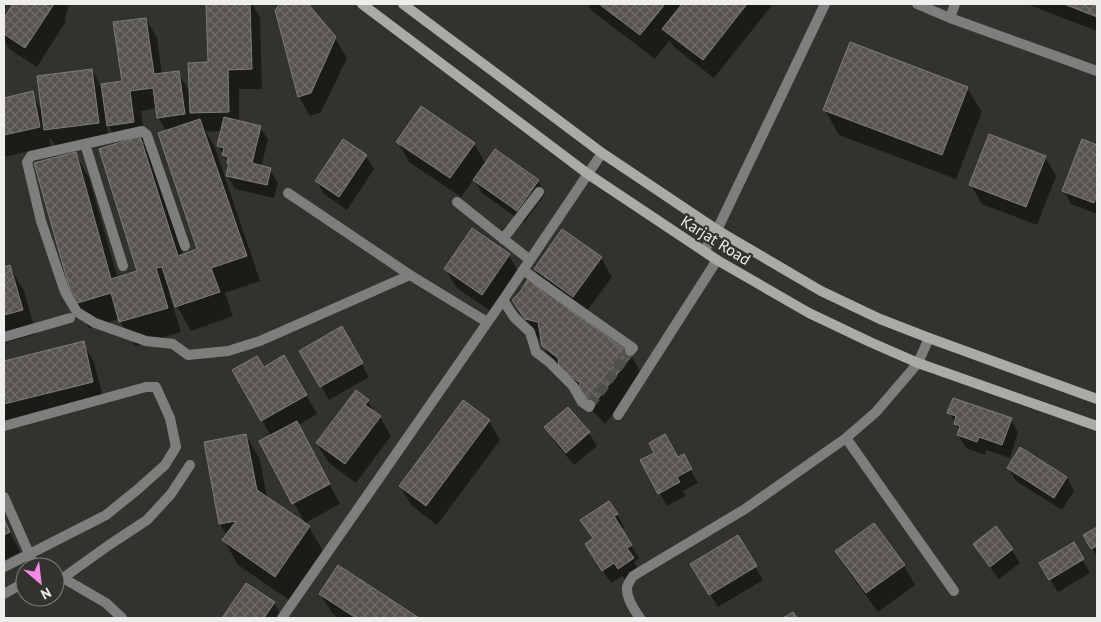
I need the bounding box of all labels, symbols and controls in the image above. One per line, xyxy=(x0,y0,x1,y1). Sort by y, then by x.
street label: Karjat Road xyxy=(677,211,755,269)
north arrow xyxy=(15,557,65,607)
text: N xyxy=(38,583,54,604)

